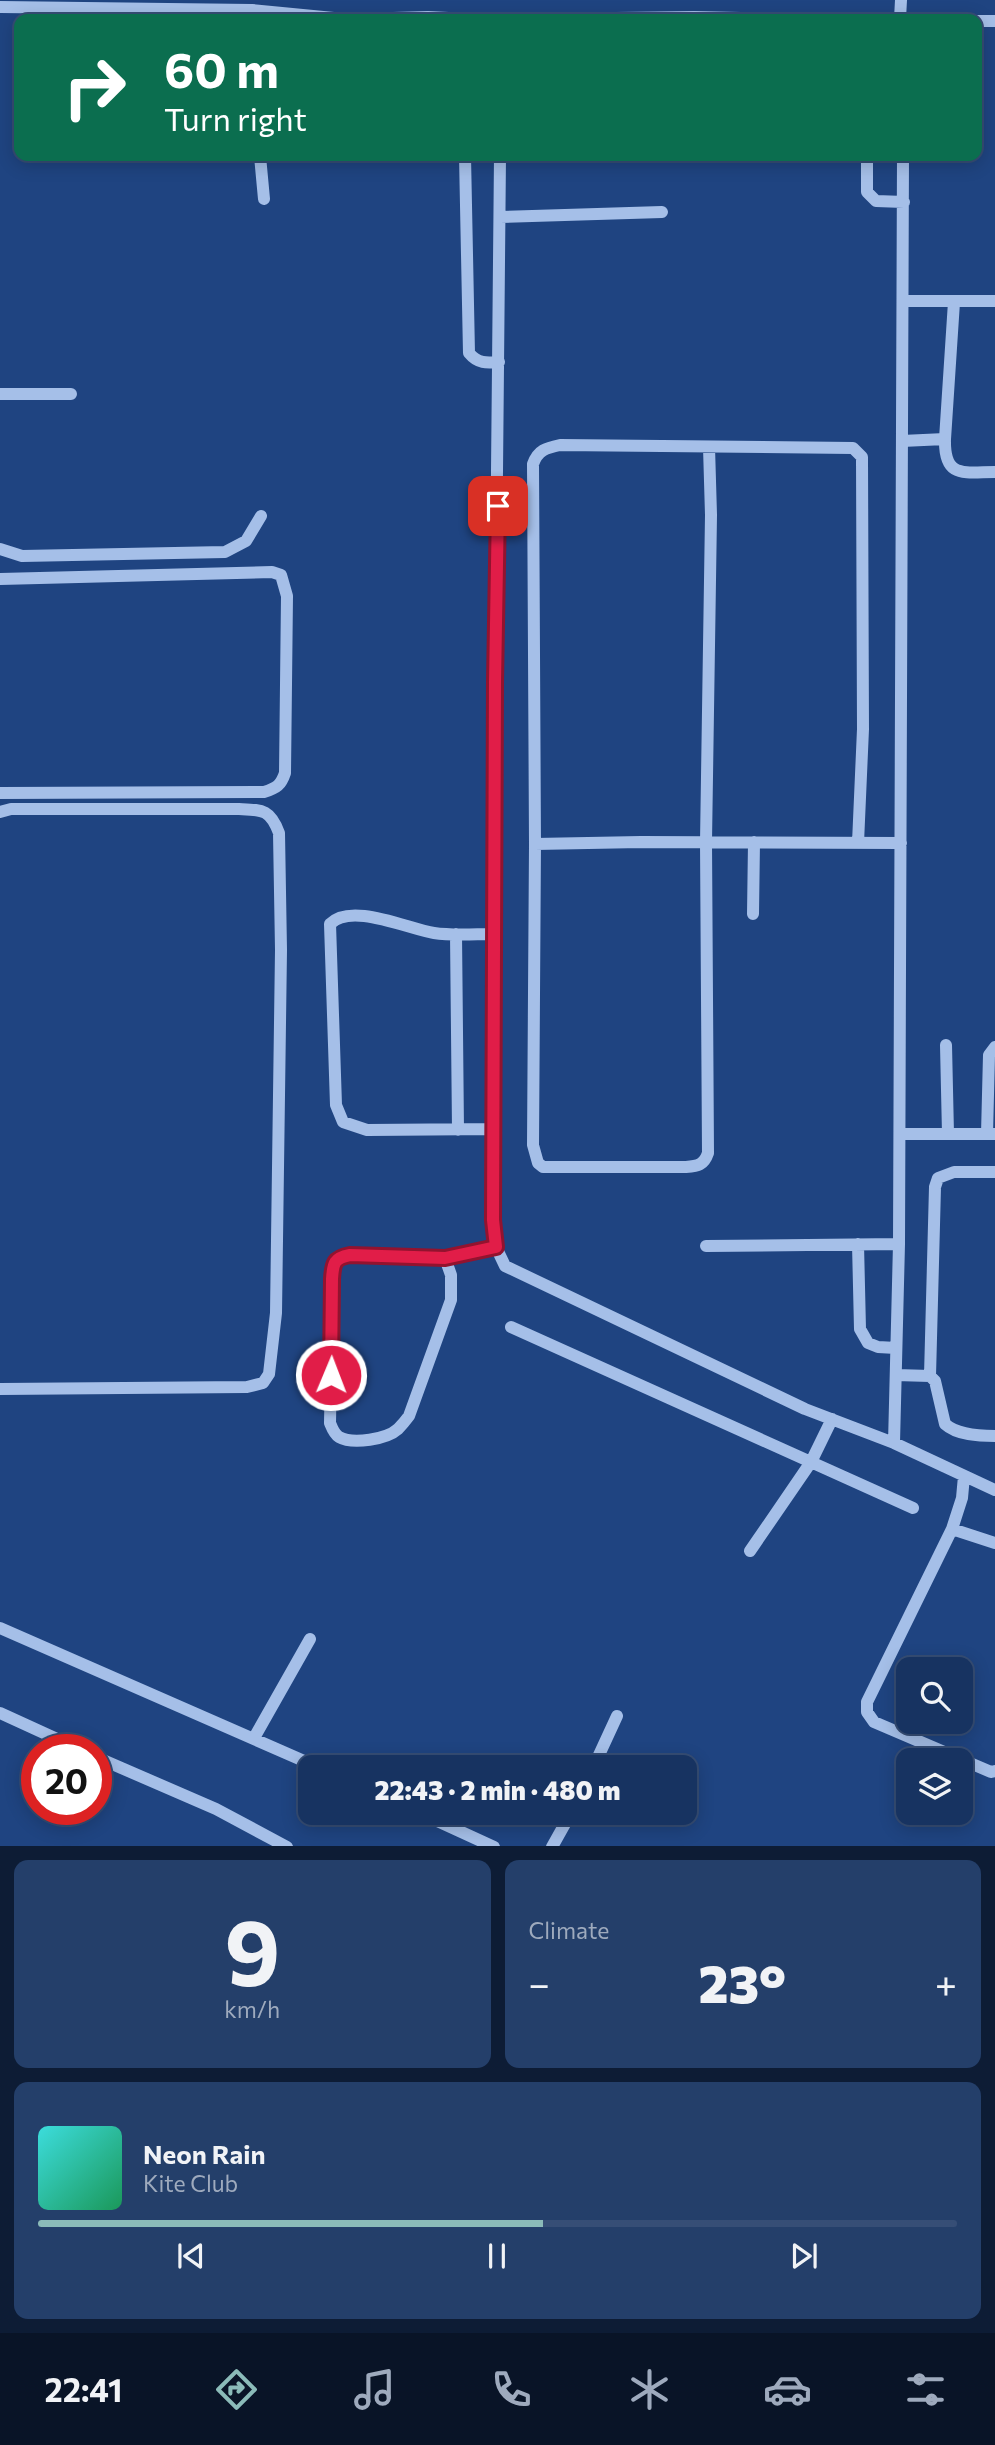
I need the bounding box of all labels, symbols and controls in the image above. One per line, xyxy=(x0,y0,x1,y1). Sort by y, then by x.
text: 60 m xyxy=(164,38,279,98)
icon: right xyxy=(49,42,140,133)
text: Turn right xyxy=(164,98,307,138)
pin xyxy=(468,476,528,536)
icon: arrive xyxy=(479,487,517,525)
position arrow xyxy=(294,1338,368,1412)
map controls xyxy=(896,1657,973,1825)
button: search xyxy=(896,1657,973,1734)
speed limit sign: 20 xyxy=(21,1734,112,1825)
button: layers xyxy=(896,1748,973,1825)
text: 22:43 · 2 min · 480 m xyxy=(374,1774,621,1805)
text: 9 xyxy=(224,1893,280,2005)
text: Climate xyxy=(529,1916,610,1944)
text: 23° xyxy=(699,1950,786,2014)
text: − xyxy=(529,1959,550,2006)
text: + xyxy=(935,1959,957,2006)
text: km/h xyxy=(224,1995,280,2023)
text: Neon Rain xyxy=(143,2138,266,2169)
text: Kite Club xyxy=(143,2169,238,2197)
icon: previous xyxy=(172,2237,210,2275)
icon: pause xyxy=(478,2237,516,2275)
icon: next xyxy=(785,2237,823,2275)
icon: directions xyxy=(212,2365,261,2414)
icon: music xyxy=(350,2365,399,2414)
icon: phone xyxy=(487,2365,536,2414)
icon: climate xyxy=(625,2365,674,2414)
icon: car xyxy=(763,2365,812,2414)
icon: filters xyxy=(901,2365,950,2414)
text: 22:41 xyxy=(44,2369,123,2409)

